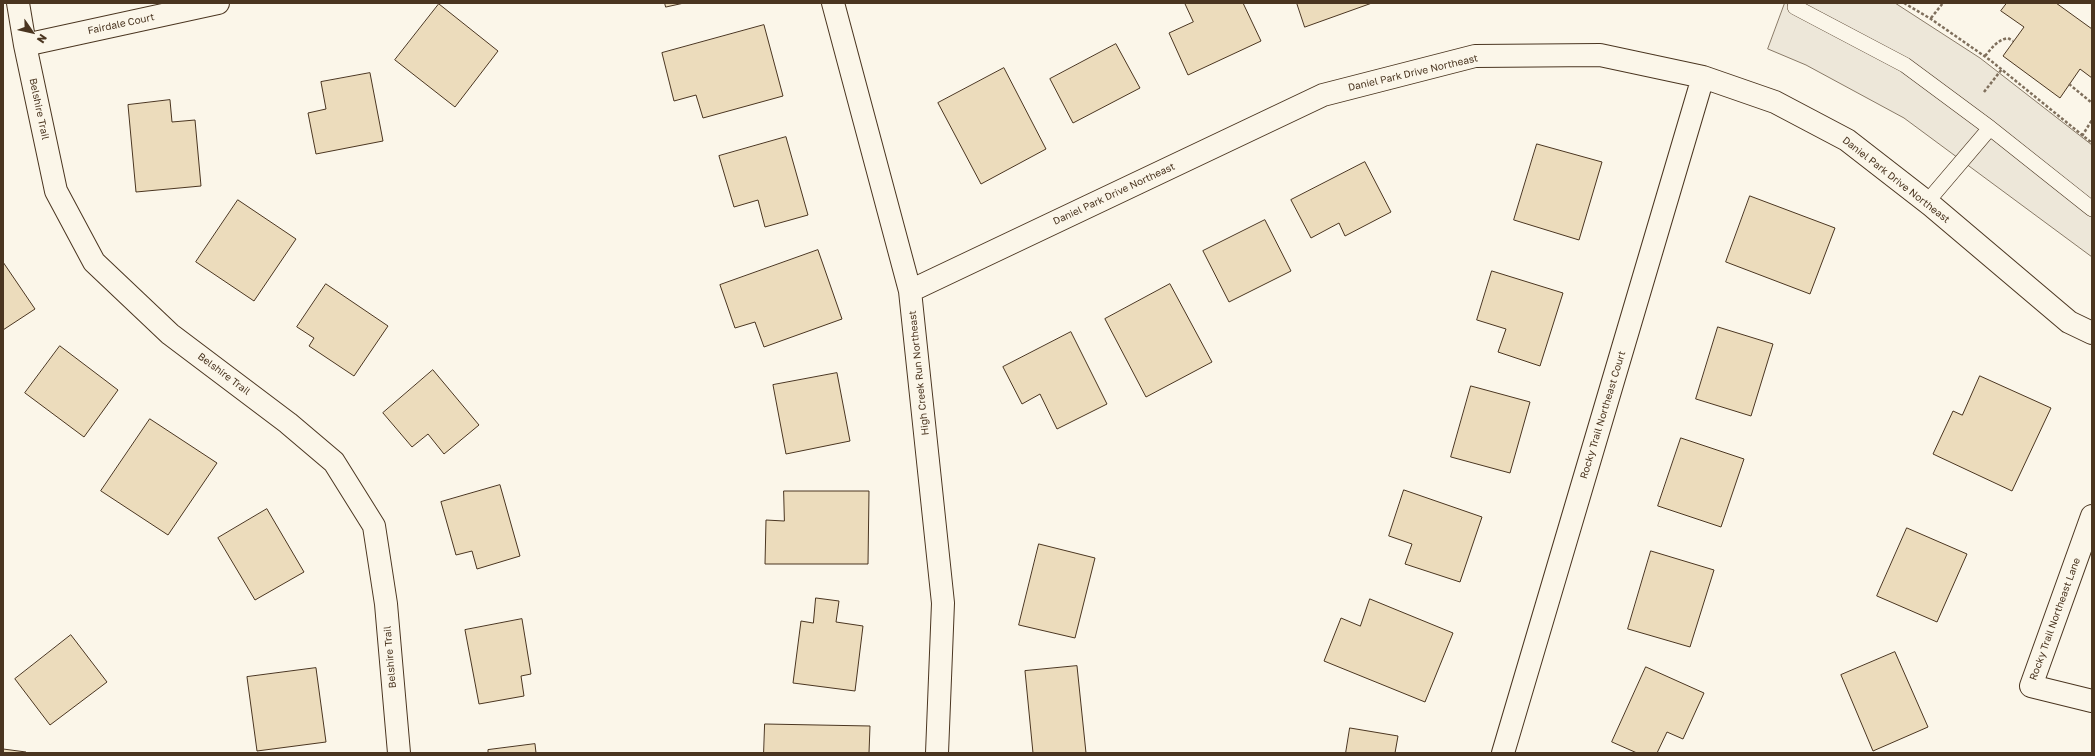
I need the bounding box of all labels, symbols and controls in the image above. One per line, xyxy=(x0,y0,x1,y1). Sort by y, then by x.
street label: Fairdale Court xyxy=(86,11,156,37)
north arrow xyxy=(12,12,52,52)
text: N xyxy=(35,32,50,46)
street label: Daniel Park Drive Northeast xyxy=(1347,52,1479,94)
street label: Belshire Trail xyxy=(27,77,51,141)
street label: Daniel Park Drive Northeast xyxy=(1840,134,1952,226)
street label: Daniel Park Drive Northeast xyxy=(1051,160,1177,228)
street label: High Creek Run Northeast xyxy=(906,310,932,436)
street label: Belshire Trail xyxy=(195,350,253,398)
street label: Rocky Trail Northeast Court xyxy=(1578,350,1628,480)
street label: Rocky Trail Northeast Lane xyxy=(2027,556,2083,682)
street label: Belshire Trail xyxy=(381,625,399,689)

